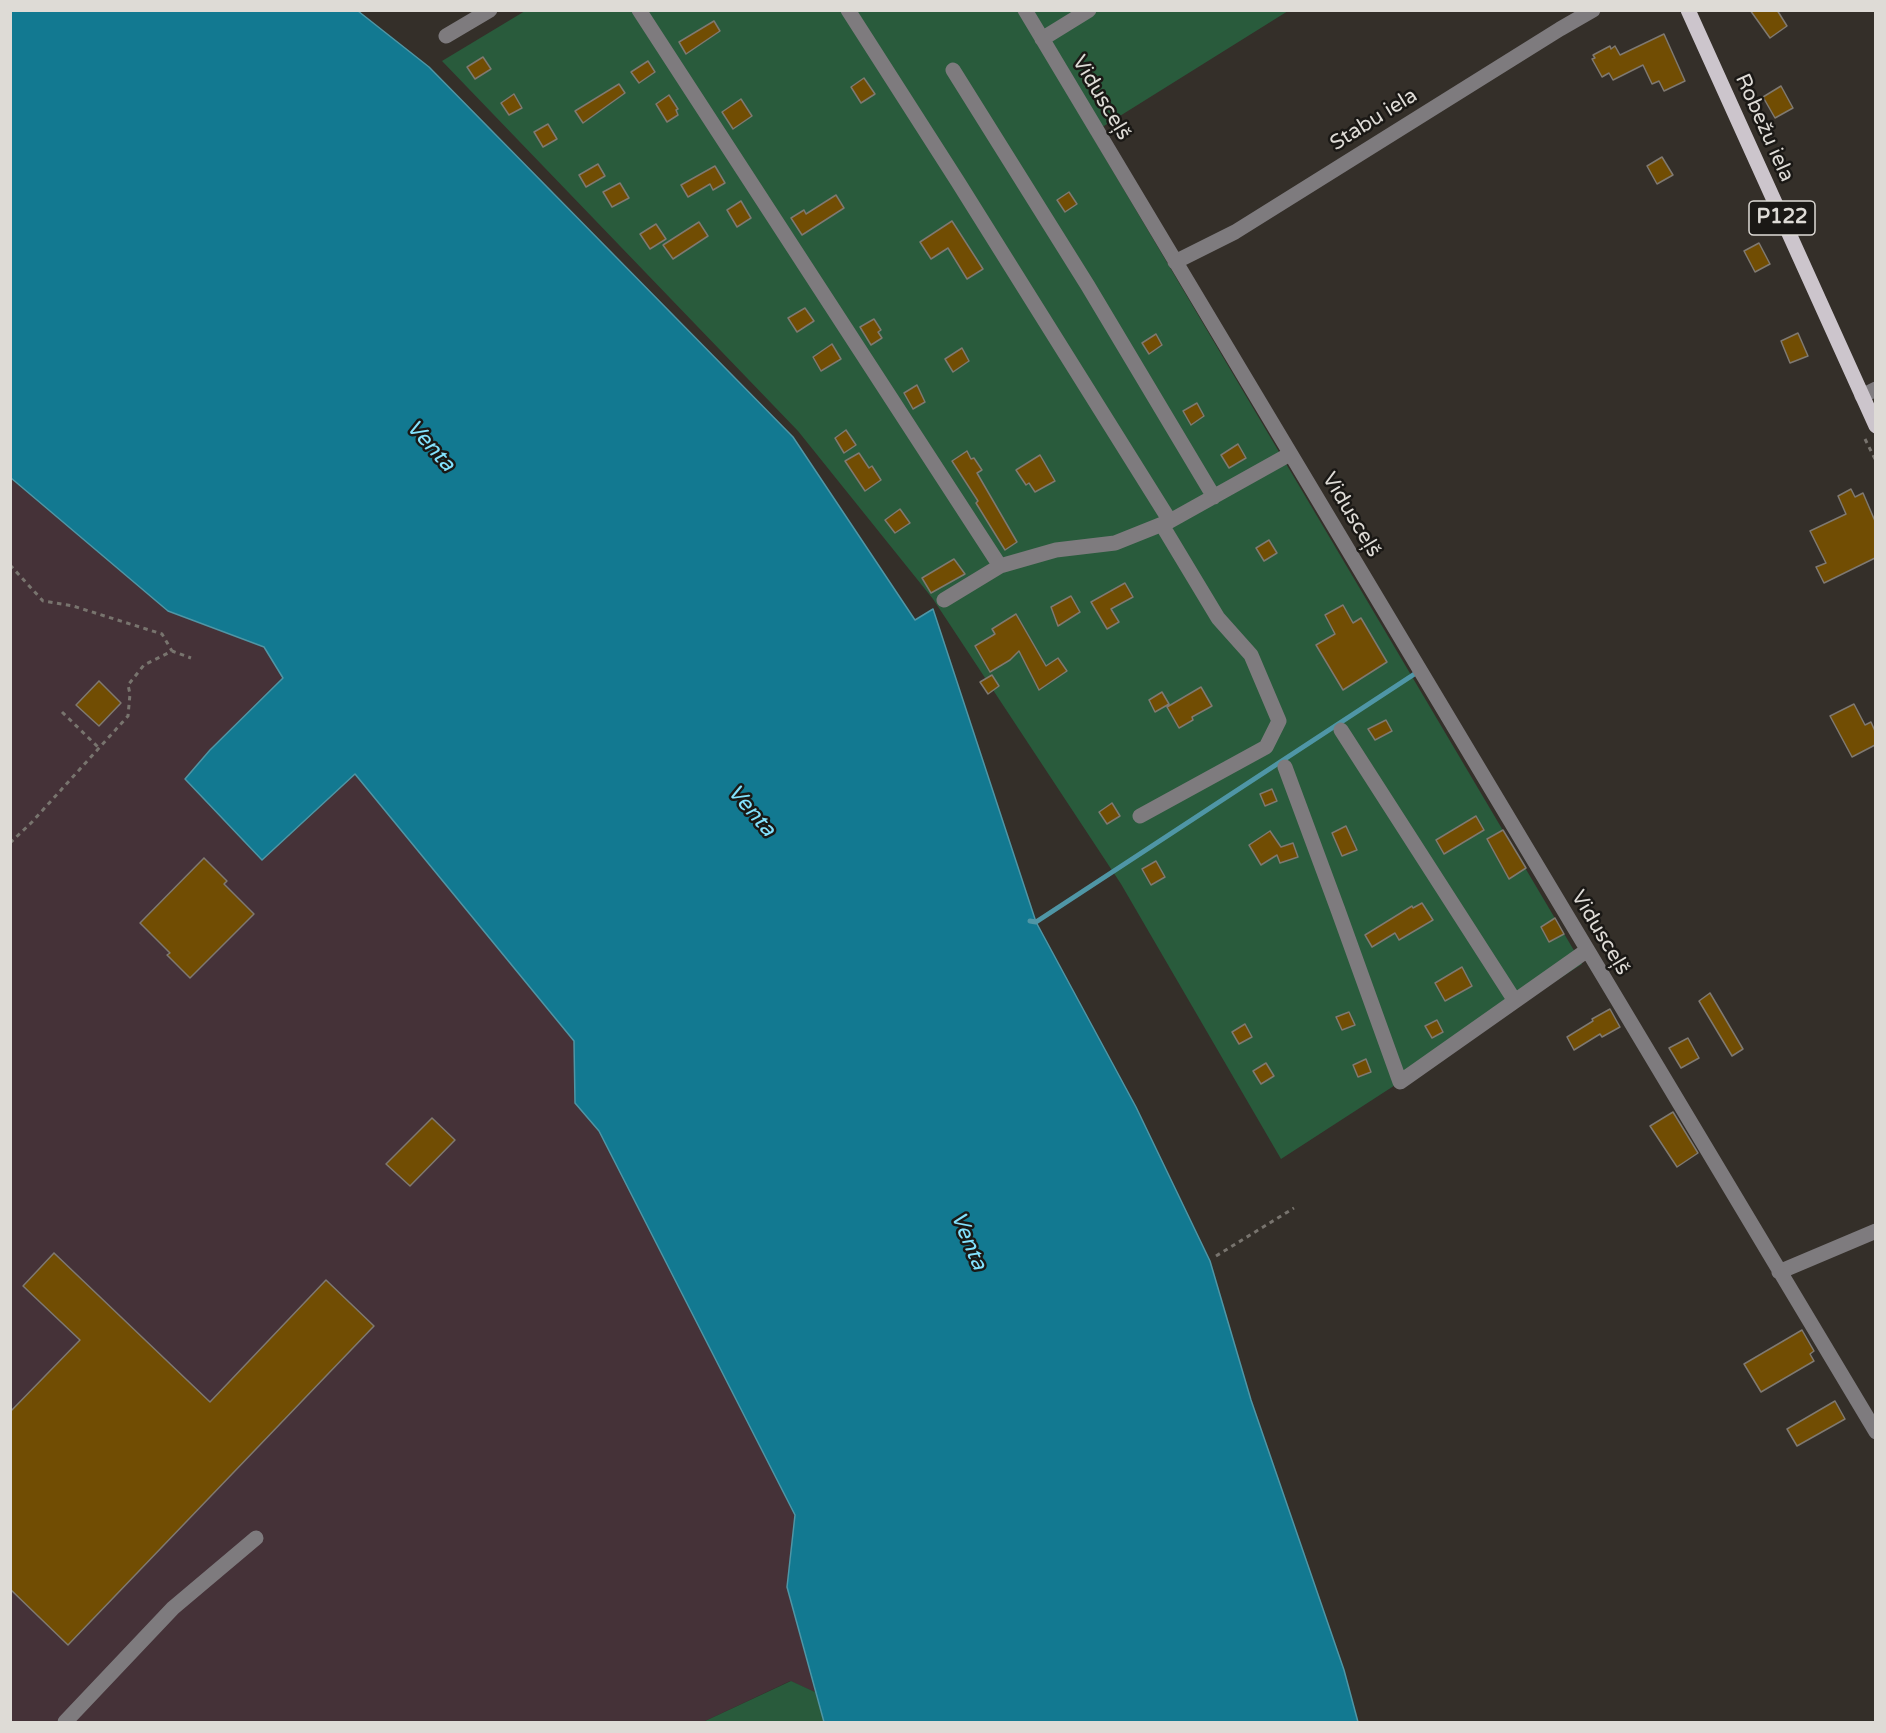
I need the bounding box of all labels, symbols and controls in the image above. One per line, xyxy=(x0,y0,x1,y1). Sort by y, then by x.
street label: Vidusceļš xyxy=(1066,51,1136,145)
street label: Robežu iela xyxy=(1729,70,1799,186)
street label: Stabu iela xyxy=(1326,83,1422,157)
road number: P122 xyxy=(1749,201,1815,235)
water label: Venta xyxy=(400,415,460,477)
street label: Vidusceļš xyxy=(1316,468,1386,562)
water label: Venta xyxy=(721,780,781,842)
street label: Vidusceļš xyxy=(1565,886,1635,980)
water label: Venta xyxy=(944,1208,992,1274)

